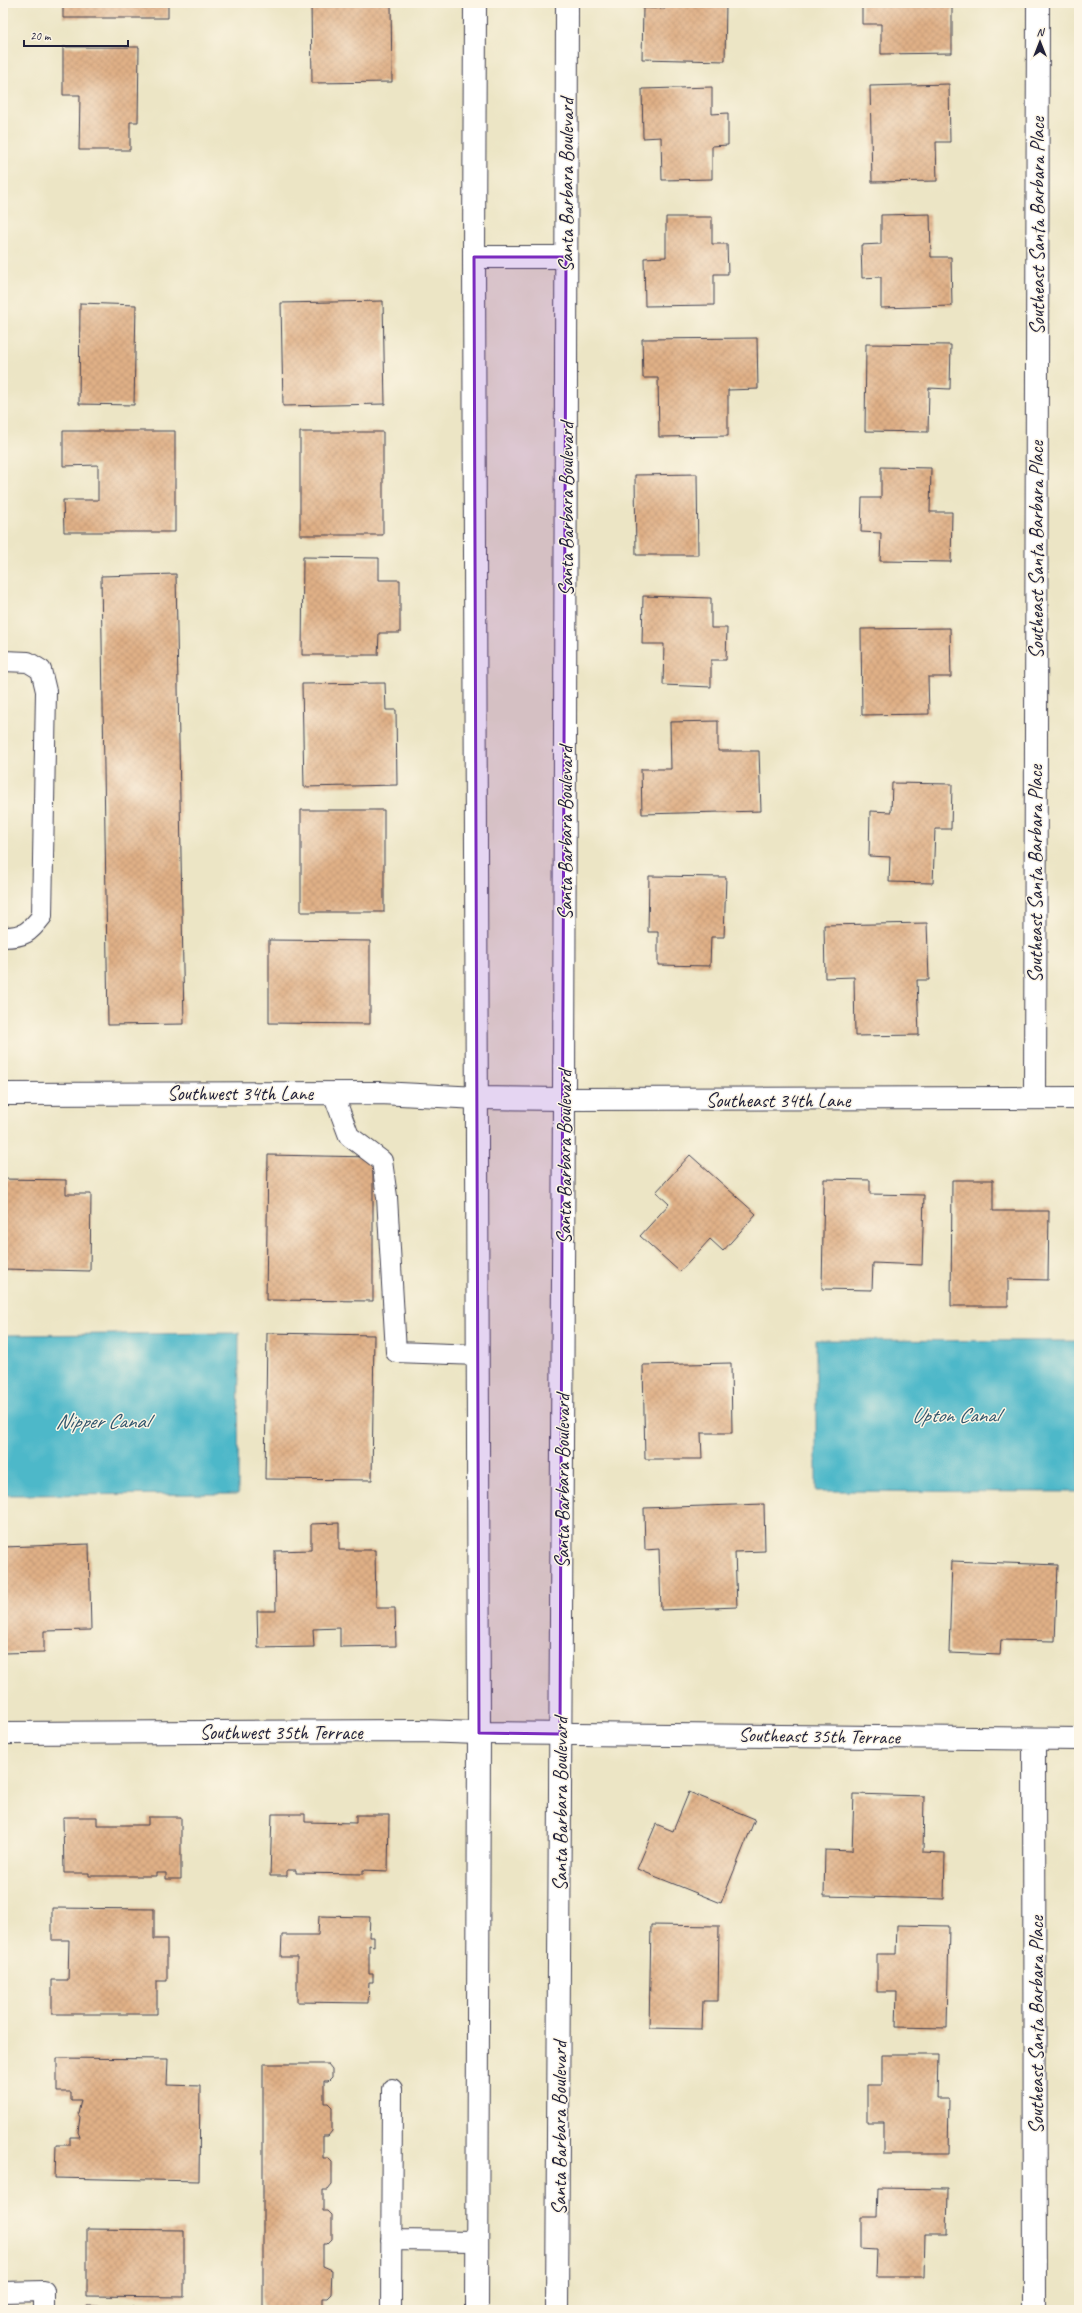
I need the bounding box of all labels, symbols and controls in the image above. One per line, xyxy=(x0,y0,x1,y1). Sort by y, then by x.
scale bar xyxy=(24,22,128,48)
north arrow xyxy=(1020,22,1060,62)
text: N xyxy=(1037,25,1046,39)
text: 20 m xyxy=(30,28,52,44)
street label: Santa Barbara Boulevard xyxy=(554,95,579,272)
street label: Southeast Santa Barbara Place xyxy=(1025,116,1050,335)
street label: Santa Barbara Boulevard xyxy=(554,419,579,596)
street label: Southeast Santa Barbara Place xyxy=(1024,440,1049,659)
street label: Santa Barbara Boulevard xyxy=(553,743,578,920)
street label: Southeast Santa Barbara Place xyxy=(1023,764,1048,983)
street label: Santa Barbara Boulevard xyxy=(552,1067,577,1244)
street label: Southwest 34th Lane xyxy=(167,1081,315,1106)
street label: Southeast 34th Lane xyxy=(706,1088,852,1113)
street label: Santa Barbara Boulevard xyxy=(550,1391,575,1568)
water label: Upton Canal xyxy=(911,1402,1005,1428)
water label: Nipper Canal xyxy=(56,1408,155,1434)
street label: Santa Barbara Boulevard xyxy=(548,1714,573,1891)
street label: Southwest 35th Terrace xyxy=(199,1720,364,1745)
street label: Southeast 35th Terrace xyxy=(738,1722,901,1750)
street label: Southeast Santa Barbara Place xyxy=(1024,1915,1049,2134)
street label: Santa Barbara Boulevard xyxy=(547,2038,572,2215)

